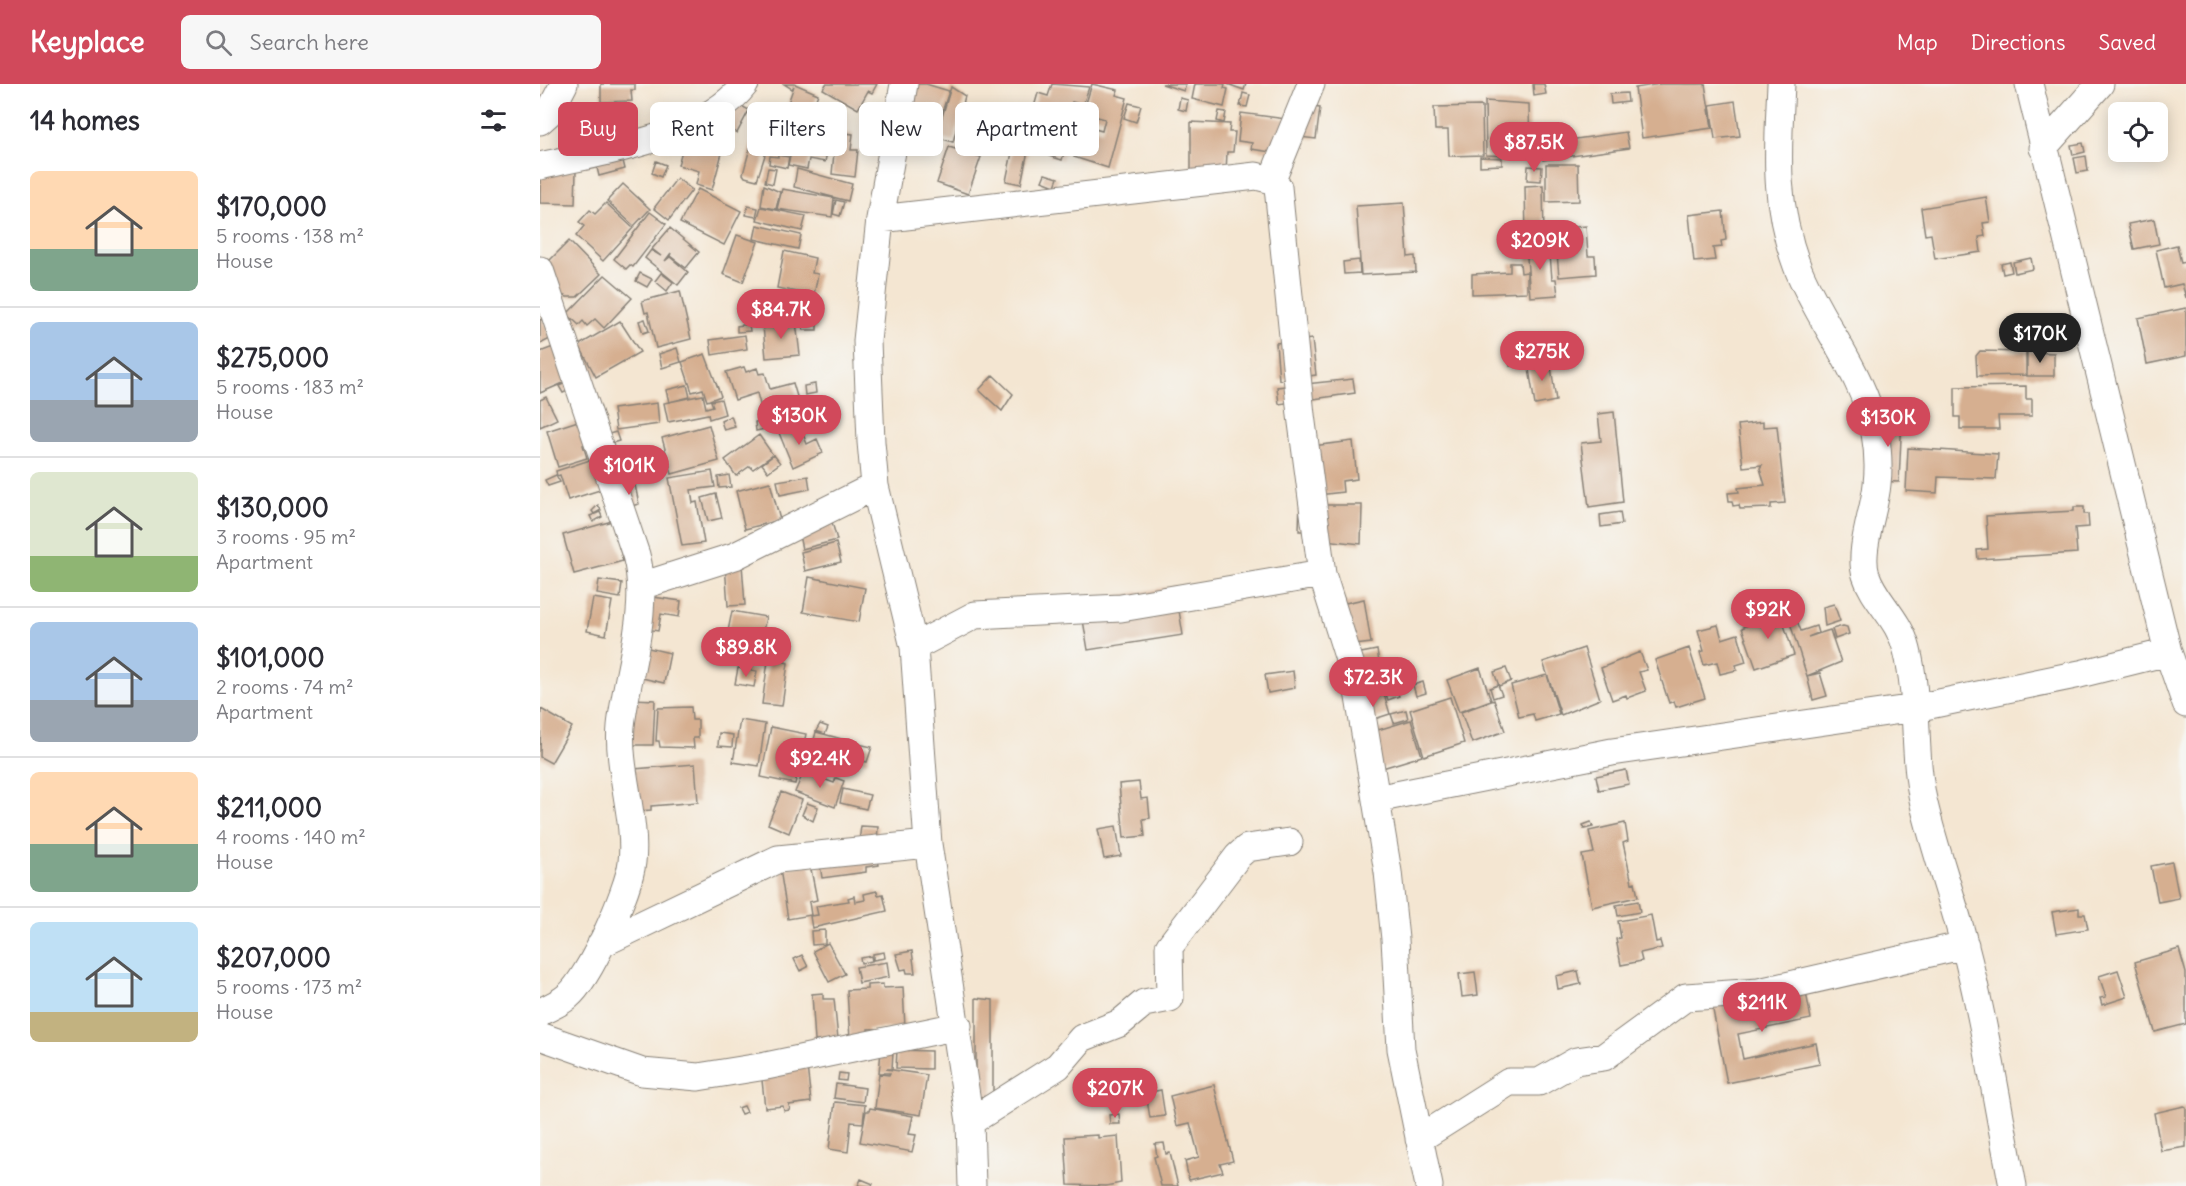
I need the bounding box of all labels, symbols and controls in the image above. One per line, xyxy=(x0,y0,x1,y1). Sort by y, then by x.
search box xyxy=(181,15,601,69)
text: Keyplace xyxy=(30,24,145,60)
icon: search xyxy=(202,26,235,59)
text: Search here xyxy=(250,28,369,56)
text: Map xyxy=(1897,29,1938,56)
text: Directions xyxy=(1971,29,2065,56)
text: Saved xyxy=(2098,29,2156,56)
chip: Buy xyxy=(558,102,638,156)
chip: Rent xyxy=(650,102,735,156)
chip: Filters xyxy=(747,102,847,156)
chip: New xyxy=(859,102,943,156)
chip: Apartment xyxy=(955,102,1099,156)
map controls xyxy=(2108,102,2168,162)
button: locate xyxy=(2108,102,2168,162)
text: 14 homes xyxy=(30,104,140,137)
icon: filters xyxy=(477,104,510,137)
pin: $87.5K xyxy=(1485,122,1583,173)
text: $87.5K xyxy=(1504,129,1564,154)
text: $170,000 xyxy=(216,190,327,223)
icon: home xyxy=(78,195,150,267)
pin: $209K xyxy=(1498,220,1582,271)
text: 5 rooms · 138 m² xyxy=(216,223,364,248)
text: $209K xyxy=(1510,227,1570,252)
text: House xyxy=(216,248,273,273)
pin: $84.7K xyxy=(732,289,830,340)
text: $84.7K xyxy=(751,296,811,321)
pin: $170K xyxy=(1998,313,2082,364)
text: $170K xyxy=(2013,320,2067,345)
pin: $275K xyxy=(1500,331,1584,382)
text: $275K xyxy=(1514,338,1570,363)
text: $275,000 xyxy=(216,341,329,374)
icon: home xyxy=(78,346,150,418)
text: 5 rooms · 183 m² xyxy=(216,374,364,399)
pin: $130K xyxy=(757,395,841,446)
pin: $130K xyxy=(1846,397,1930,448)
text: House xyxy=(216,399,273,424)
text: $130K xyxy=(771,402,827,427)
text: $130K xyxy=(1860,404,1916,429)
pin: $101K xyxy=(587,445,671,496)
text: $101K xyxy=(603,452,655,477)
text: $130,000 xyxy=(216,491,329,524)
icon: home xyxy=(78,496,150,568)
text: 3 rooms · 95 m² xyxy=(216,524,356,549)
text: Apartment xyxy=(216,549,313,574)
pin: $92K xyxy=(1732,589,1804,640)
text: $92K xyxy=(1745,596,1791,621)
pin: $89.8K xyxy=(697,627,795,678)
text: $89.8K xyxy=(715,634,777,659)
text: $101,000 xyxy=(216,641,325,674)
icon: home xyxy=(78,646,150,718)
pin: $72.3K xyxy=(1324,657,1422,708)
text: $72.3K xyxy=(1343,664,1403,689)
text: 2 rooms · 74 m² xyxy=(216,674,353,699)
text: Apartment xyxy=(216,699,313,724)
pin: $92.4K xyxy=(771,738,869,789)
text: $92.4K xyxy=(789,745,851,770)
text: $211,000 xyxy=(216,791,322,824)
icon: home xyxy=(78,796,150,868)
text: 4 rooms · 140 m² xyxy=(216,824,366,849)
text: House xyxy=(216,849,273,874)
text: $207,000 xyxy=(216,941,331,974)
icon: home xyxy=(78,946,150,1018)
text: 5 rooms · 173 m² xyxy=(216,974,362,999)
pin: $211K xyxy=(1720,982,1804,1033)
text: $211K xyxy=(1737,989,1787,1014)
text: House xyxy=(216,999,273,1024)
pin: $207K xyxy=(1073,1068,1157,1119)
text: $207K xyxy=(1086,1075,1144,1100)

